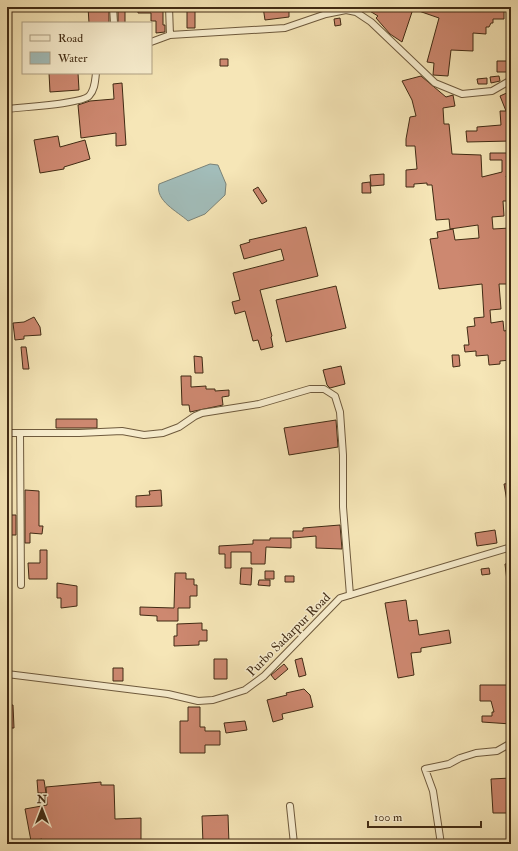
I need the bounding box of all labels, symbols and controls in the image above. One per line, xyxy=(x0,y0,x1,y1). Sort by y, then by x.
legend xyxy=(22,22,152,74)
text: Road xyxy=(58,31,83,46)
text: Water xyxy=(57,51,88,66)
street label: Purbo Sadarpur Road xyxy=(244,589,335,681)
north arrow xyxy=(22,789,62,829)
text: N xyxy=(36,793,48,806)
scale bar xyxy=(368,803,481,829)
text: 100 m xyxy=(374,810,403,825)

